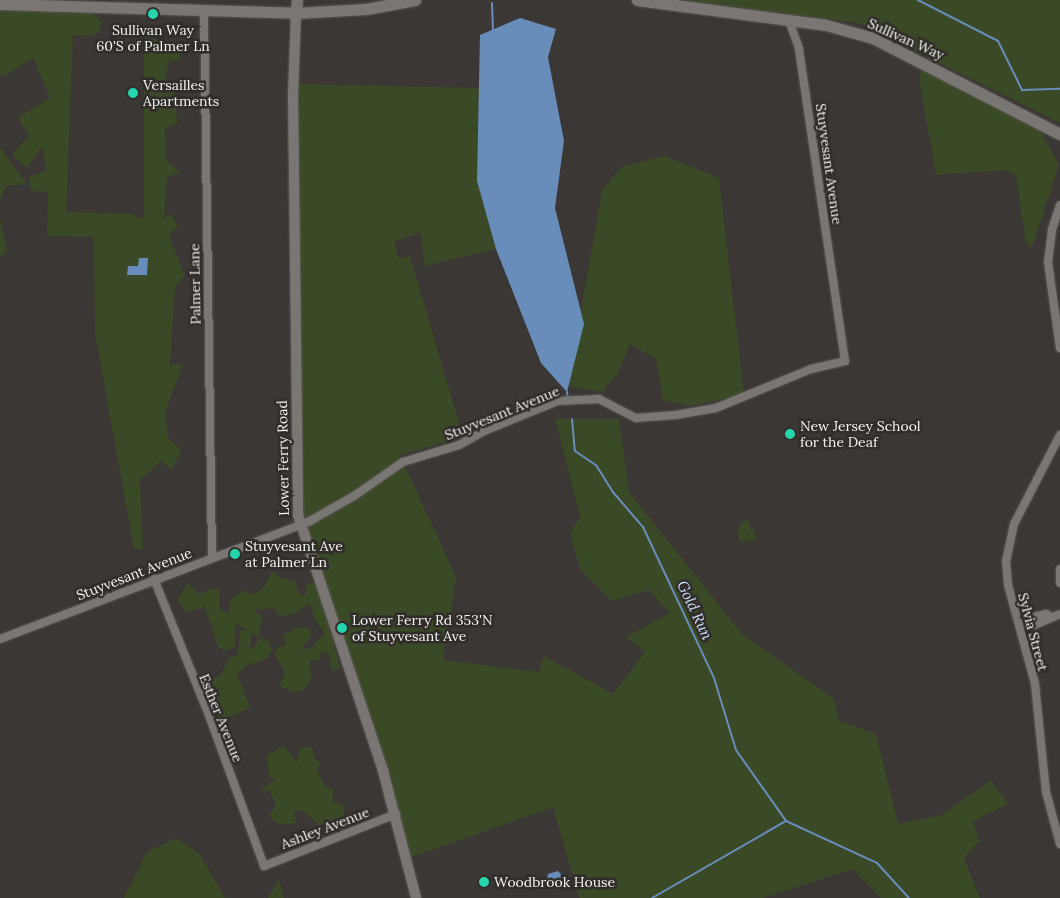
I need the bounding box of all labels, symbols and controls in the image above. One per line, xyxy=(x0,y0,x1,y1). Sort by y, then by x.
marker: Sullivan Way 60'S of Palmer Ln xyxy=(147,8,159,20)
street label: Sullivan Way xyxy=(865,15,947,63)
place label: Sullivan Way 60'S of Palmer Ln xyxy=(96,22,210,54)
place label: Versailles Apartments xyxy=(143,77,219,110)
marker: Versailles Apartments xyxy=(127,87,139,99)
street label: Stuyvesant Avenue xyxy=(812,102,846,226)
street label: Palmer Lane xyxy=(186,243,204,325)
street label: Stuyvesant Avenue xyxy=(442,382,562,444)
street label: Lower Ferry Road xyxy=(274,400,292,516)
place label: New Jersey School for the Deaf xyxy=(800,418,921,451)
marker: New Jersey School for the Deaf xyxy=(784,428,796,440)
place label: Stuyvesant Ave at Palmer Ln xyxy=(245,538,343,570)
street label: Stuyvesant Avenue xyxy=(74,544,194,604)
marker: Stuyvesant Ave at Palmer Ln xyxy=(229,548,241,560)
water label: Gold Run xyxy=(674,578,716,642)
street label: Sylvia Street xyxy=(1014,591,1052,673)
place label: Lower Ferry Rd 353'N of Stuyvesant Ave xyxy=(352,612,493,644)
marker: Lower Ferry Rd 353'N of Stuyvesant Ave xyxy=(336,622,348,634)
street label: Esther Avenue xyxy=(196,671,246,765)
street label: Ashley Avenue xyxy=(278,803,372,853)
place label: Woodbrook House xyxy=(494,874,615,890)
marker: Woodbrook House xyxy=(478,876,490,888)

